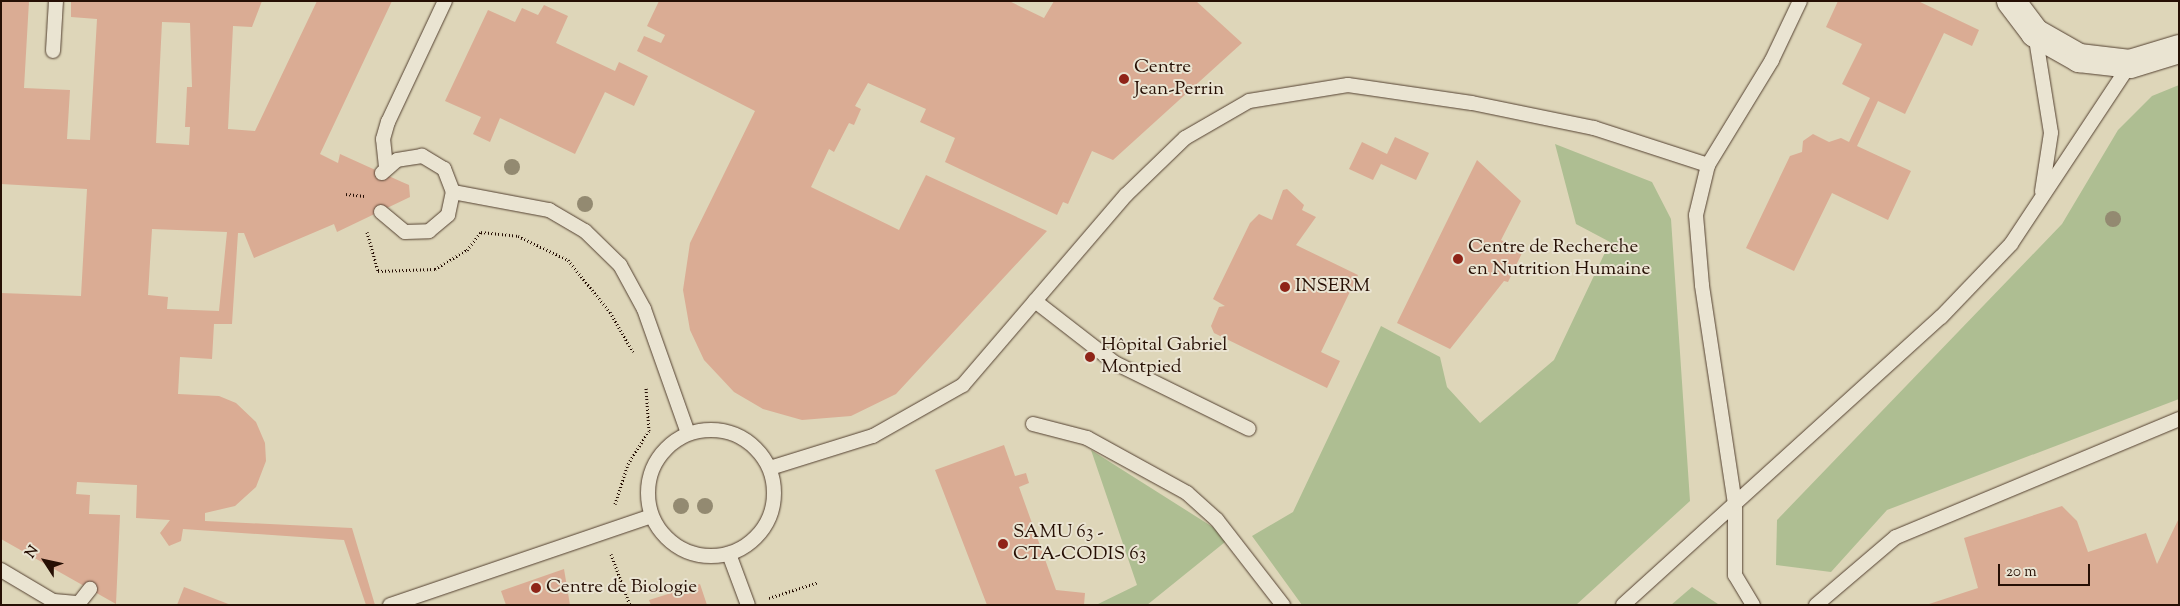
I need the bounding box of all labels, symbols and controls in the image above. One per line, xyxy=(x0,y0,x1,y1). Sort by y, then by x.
place label: Centre Jean-Perrin xyxy=(1134,57,1224,101)
marker: Centre Jean-Perrin xyxy=(1118,73,1130,85)
place label: Centre de Recherche en Nutrition Humaine xyxy=(1468,237,1650,281)
marker: Centre de Recherche en Nutrition Humaine xyxy=(1452,253,1464,265)
place label: INSERM xyxy=(1295,276,1370,298)
marker: INSERM xyxy=(1279,281,1291,293)
place label: Hôpital Gabriel Montpied xyxy=(1101,335,1228,379)
marker: Hôpital Gabriel Montpied xyxy=(1083,350,1097,364)
place label: SAMU 63 - CTA-CODIS 63 xyxy=(1013,522,1146,566)
north arrow xyxy=(20,536,70,586)
marker: SAMU 63 - CTA-CODIS 63 xyxy=(997,538,1009,550)
text: N xyxy=(21,542,44,563)
scale bar xyxy=(2000,554,2092,586)
text: 20 m xyxy=(2006,562,2037,583)
place label: Centre de Biologie xyxy=(546,577,697,599)
marker: Centre de Biologie xyxy=(530,582,542,594)

